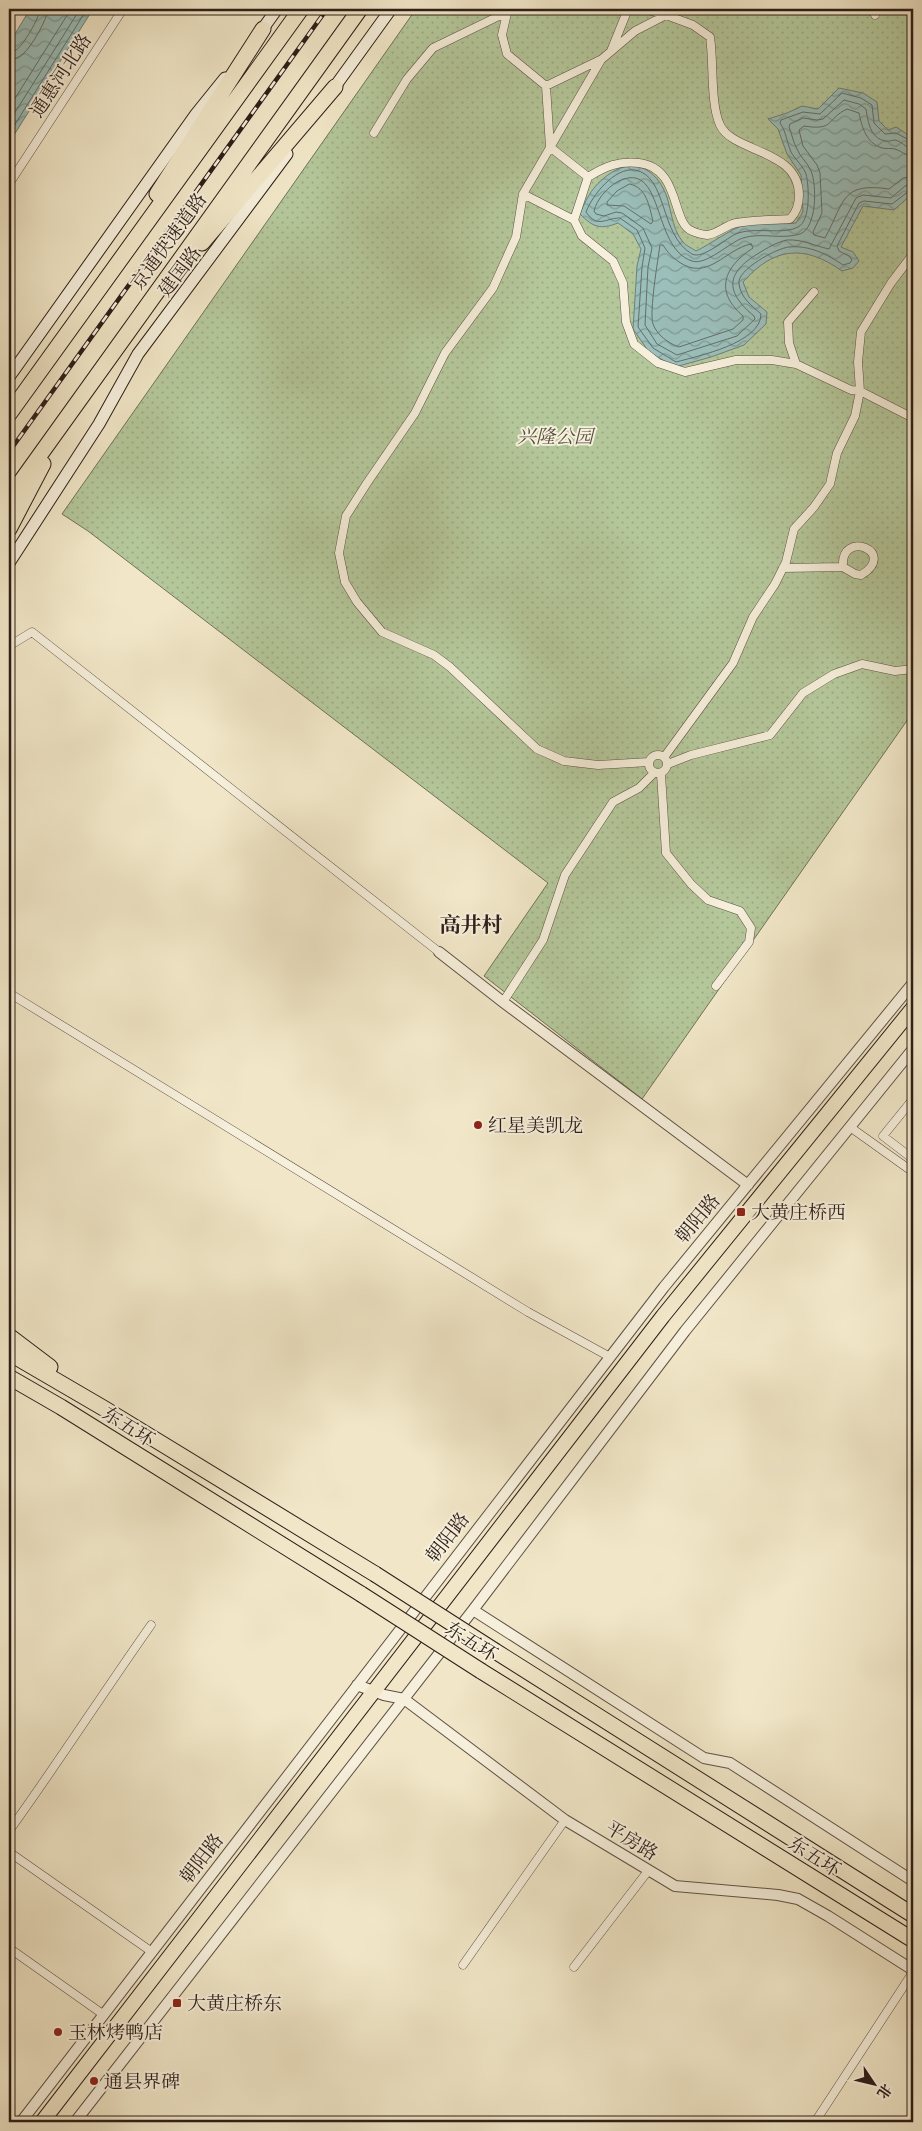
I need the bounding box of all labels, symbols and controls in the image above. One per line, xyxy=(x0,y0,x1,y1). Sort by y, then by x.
street label: 通惠河北路 xyxy=(26,30,96,121)
street label: 京通快速道路 xyxy=(126,189,211,294)
street label: 建国路 xyxy=(154,242,206,301)
park label: 兴隆公园 xyxy=(517,426,596,448)
district label: 高井村 xyxy=(440,913,503,937)
place label: 红星美凯龙 xyxy=(488,1115,583,1137)
marker: 红星美凯龙 xyxy=(472,1119,484,1131)
street label: 朝阳路 xyxy=(671,1190,725,1248)
place label: 大黄庄桥西 xyxy=(751,1202,846,1224)
marker: 大黄庄桥西 xyxy=(735,1206,747,1218)
street label: 东五环 xyxy=(98,1402,158,1451)
street label: 朝阳路 xyxy=(422,1508,474,1567)
street label: 东五环 xyxy=(441,1617,501,1666)
street label: 平房路 xyxy=(601,1817,662,1865)
street label: 朝阳路 xyxy=(176,1829,228,1888)
street label: 东五环 xyxy=(784,1832,844,1881)
place label: 大黄庄桥东 xyxy=(187,1993,282,2015)
marker: 大黄庄桥东 xyxy=(171,1997,183,2009)
place label: 玉林烤鸭店 xyxy=(68,2022,163,2044)
marker: 玉林烤鸭店 xyxy=(52,2026,64,2038)
north arrow xyxy=(850,2058,900,2108)
place label: 通县界碑 xyxy=(104,2071,180,2093)
marker: 通县界碑 xyxy=(88,2075,100,2087)
text: 北 xyxy=(873,2081,895,2102)

